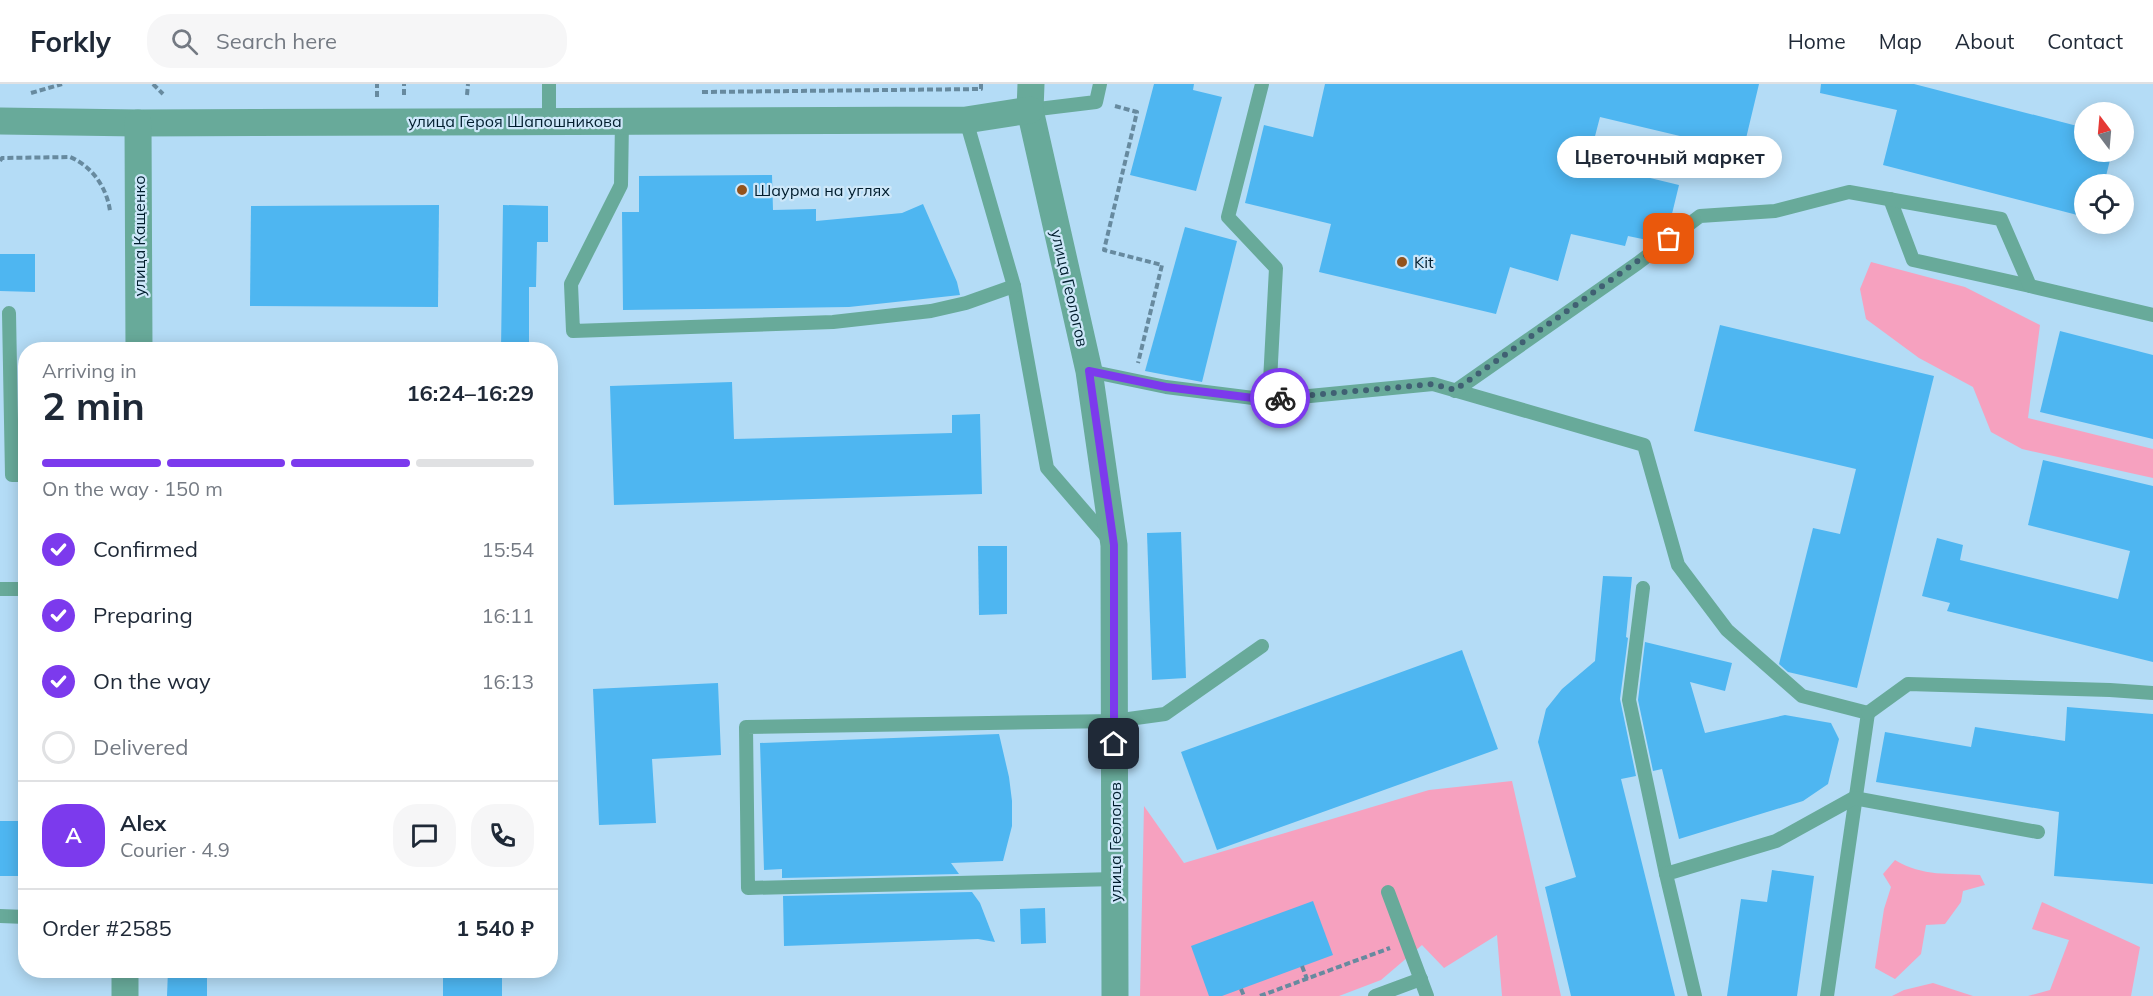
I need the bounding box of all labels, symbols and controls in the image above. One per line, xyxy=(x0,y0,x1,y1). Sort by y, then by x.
search box xyxy=(147,14,567,68)
text: Forkly xyxy=(30,24,111,59)
icon: search xyxy=(168,25,201,58)
text: Search here xyxy=(216,27,337,55)
text: Home xyxy=(1788,28,1846,54)
text: Map xyxy=(1879,28,1922,54)
text: About xyxy=(1955,28,2014,54)
text: Contact xyxy=(2047,28,2123,54)
north arrow xyxy=(2074,102,2134,162)
map controls xyxy=(2074,102,2134,234)
street label: улица Героя Шапошникова xyxy=(408,111,622,131)
callout: Цветочный маркет xyxy=(1556,137,1782,179)
text: Цветочный маркет xyxy=(1574,144,1765,169)
button: locate xyxy=(2074,174,2134,234)
street label: улица Кащенко xyxy=(129,176,149,296)
place label: Шаурма на углях xyxy=(754,180,890,200)
marker: Шаурма на углях xyxy=(735,183,749,197)
pin xyxy=(1643,213,1694,264)
icon: bag xyxy=(1652,222,1685,255)
street label: улица Геологов xyxy=(1047,227,1093,349)
place label: Kit xyxy=(1414,252,1434,272)
marker: Kit xyxy=(1395,255,1409,269)
text: Arriving in xyxy=(42,358,137,383)
courier xyxy=(1250,368,1310,428)
text: 16:24–16:29 xyxy=(406,379,534,407)
text: 2 min xyxy=(42,381,145,430)
icon: bike xyxy=(1264,382,1297,415)
text: On the way · 150 m xyxy=(42,476,223,501)
icon: check xyxy=(42,533,75,566)
text: Confirmed xyxy=(93,535,198,563)
text: 15:54 xyxy=(481,537,534,562)
icon: check xyxy=(42,599,75,632)
text: Preparing xyxy=(93,601,193,629)
text: 16:11 xyxy=(481,603,534,628)
icon: check xyxy=(42,665,75,698)
text: On the way xyxy=(93,667,211,695)
text: 16:13 xyxy=(481,669,534,694)
pin xyxy=(1088,718,1139,769)
icon: home xyxy=(1097,727,1130,760)
text: Delivered xyxy=(93,733,188,761)
street label: улица Геологов xyxy=(1105,782,1125,902)
button: chat xyxy=(393,804,456,867)
button: phone xyxy=(471,804,534,867)
text: Alex xyxy=(120,809,166,837)
text: A xyxy=(65,821,82,849)
text: Courier · 4.9 xyxy=(120,837,230,862)
text: Order #2585 xyxy=(42,914,172,942)
text: 1 540 ₽ xyxy=(456,914,534,942)

